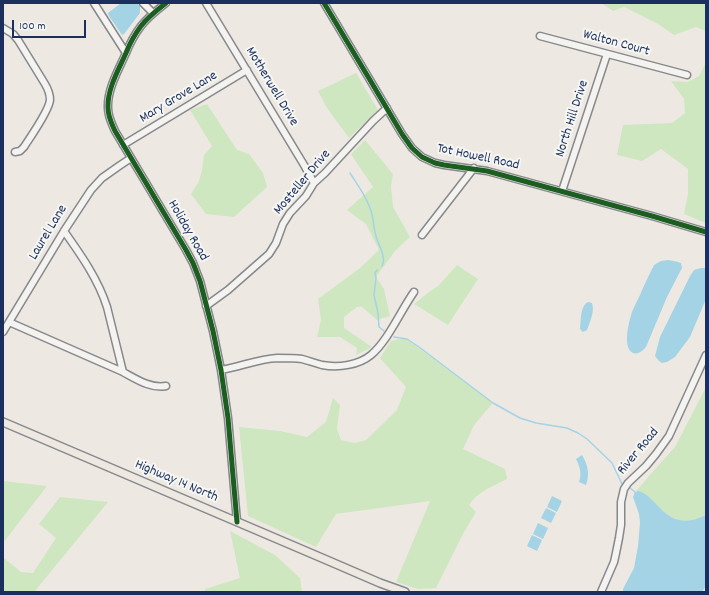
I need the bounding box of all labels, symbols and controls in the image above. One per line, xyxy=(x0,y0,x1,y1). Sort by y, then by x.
scale bar xyxy=(14,12,88,38)
text: 100 m xyxy=(19,18,46,35)
street label: Walton Court xyxy=(581,27,651,61)
street label: Motherwell Drive xyxy=(241,44,301,130)
street label: Mary Grove Lane xyxy=(137,68,221,128)
street label: North Hill Drive xyxy=(553,79,593,159)
street label: Tot Howell Road xyxy=(435,141,521,175)
street label: Mosteller Drive xyxy=(271,147,335,219)
street label: Holiday Road xyxy=(163,198,211,264)
street label: Laurel Lane xyxy=(26,202,72,264)
street label: River Road xyxy=(615,425,663,479)
street label: Highway 14 North xyxy=(132,457,220,507)

